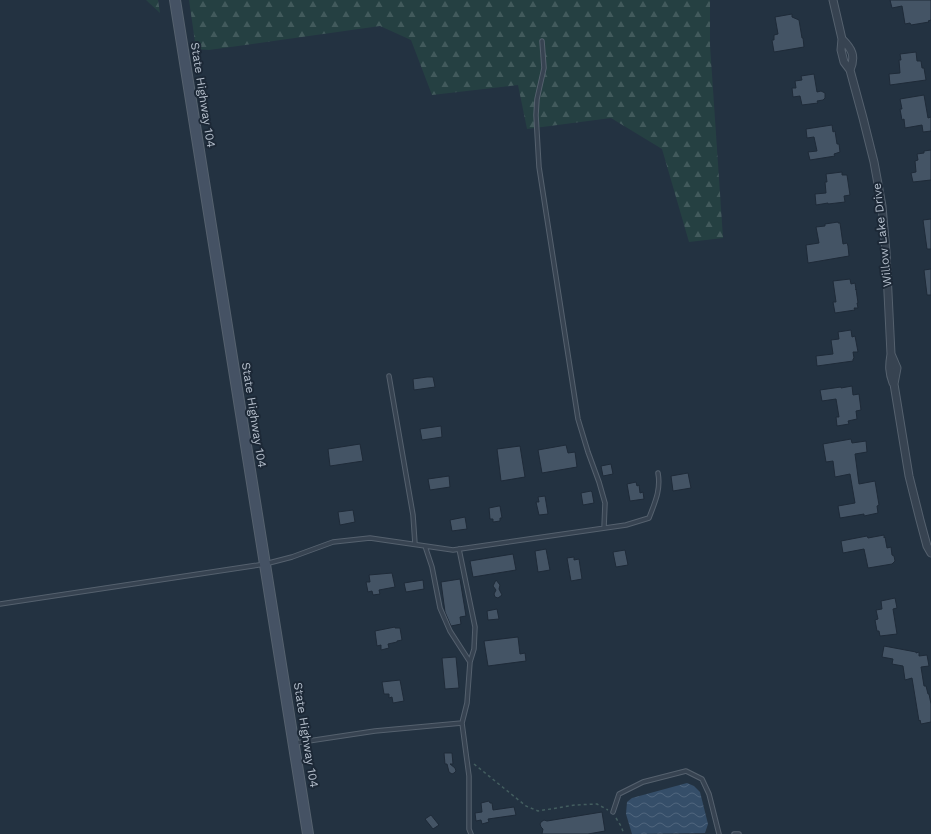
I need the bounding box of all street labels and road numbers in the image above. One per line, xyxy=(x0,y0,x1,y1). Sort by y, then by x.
street label: State Highway 104 xyxy=(188,41,218,149)
street label: Willow Lake Drive xyxy=(870,182,894,288)
street label: State Highway 104 xyxy=(239,361,269,469)
street label: State Highway 104 xyxy=(291,681,321,789)

